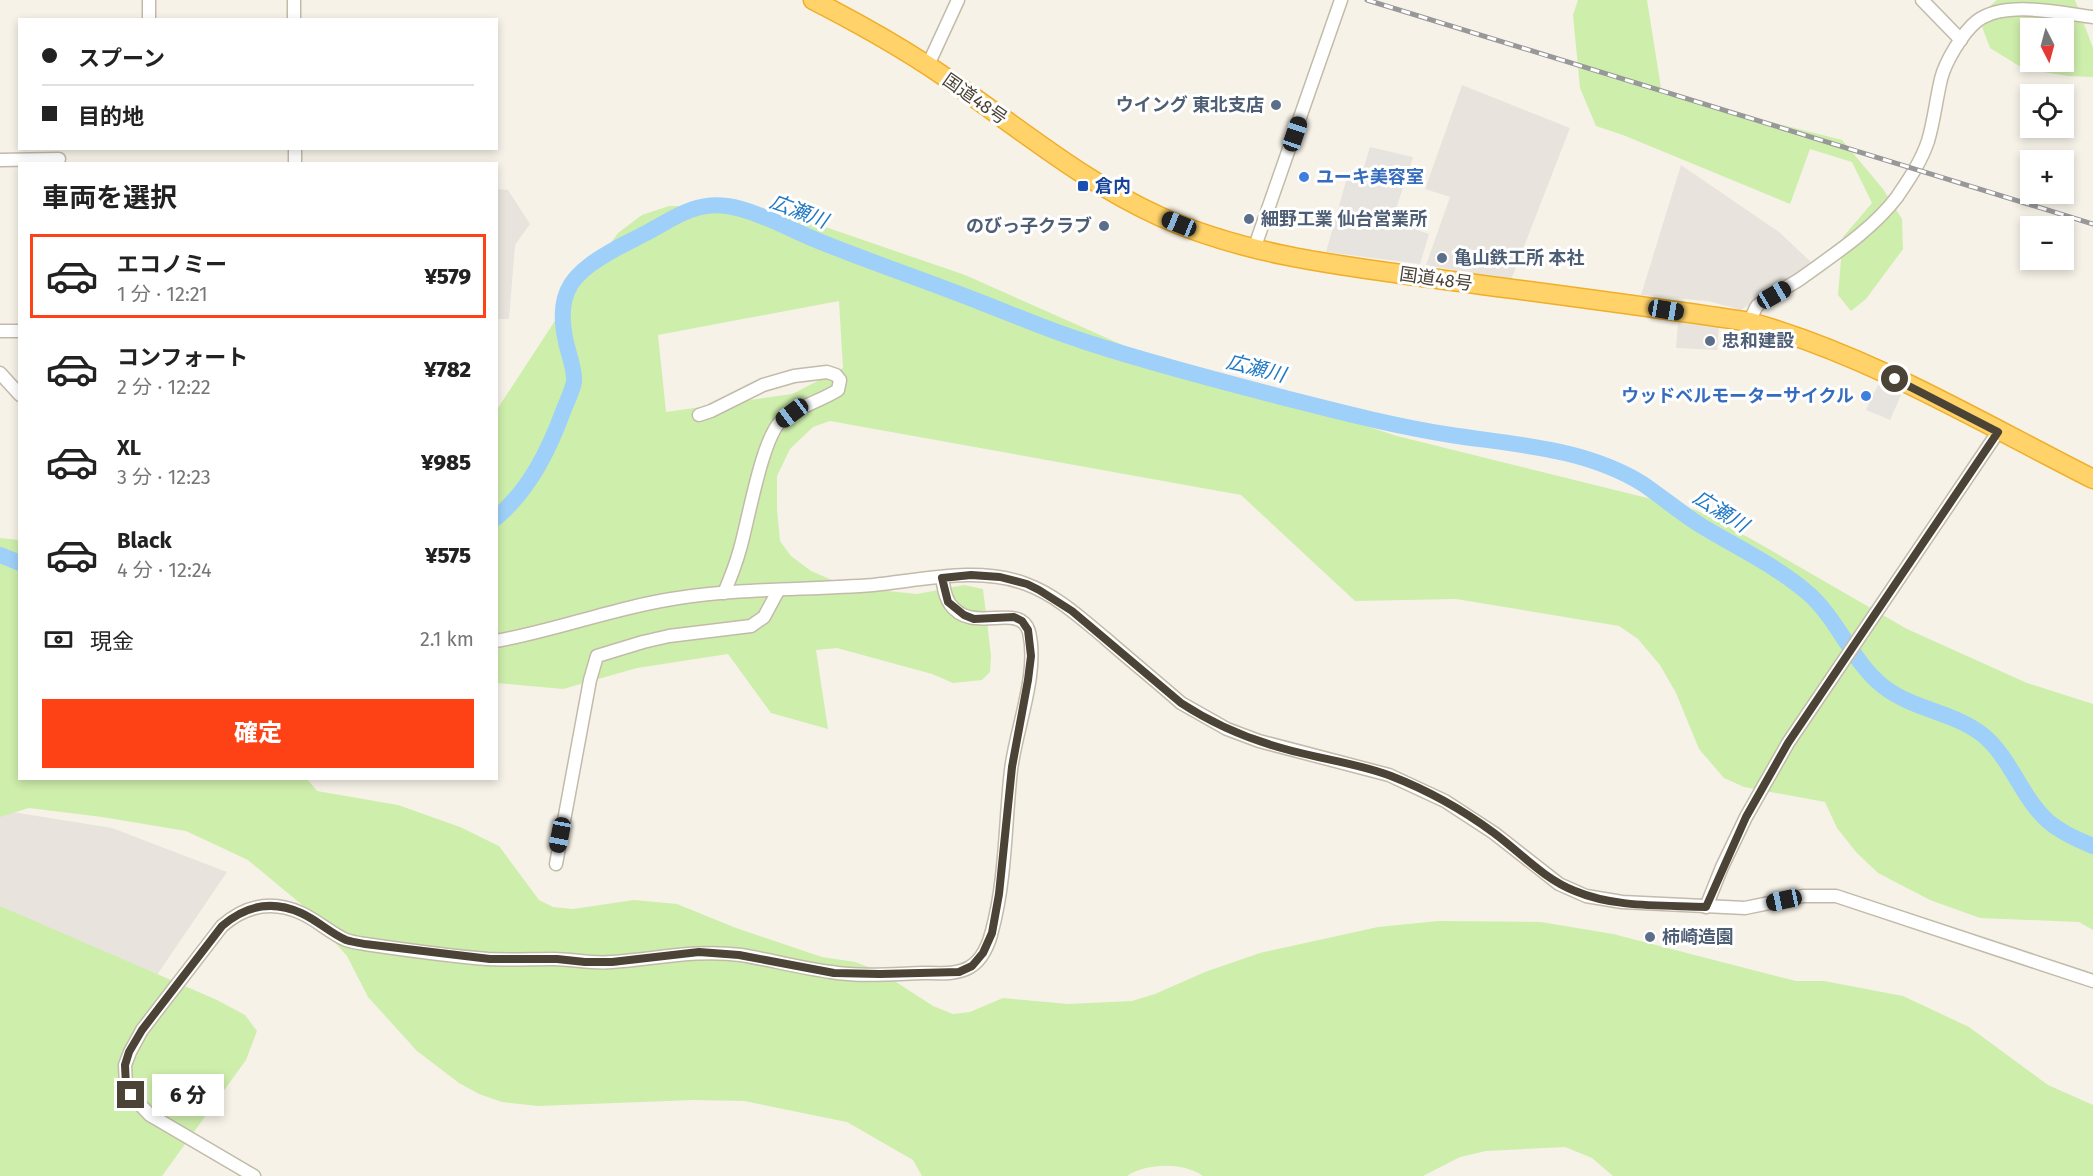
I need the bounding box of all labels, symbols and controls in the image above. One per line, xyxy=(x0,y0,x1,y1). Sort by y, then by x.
north arrow xyxy=(2020,18,2074,72)
map controls xyxy=(2020,18,2074,270)
text: スプーン xyxy=(78,45,165,72)
street label: 国道48号 xyxy=(939,69,1011,129)
button: locate xyxy=(2020,84,2074,138)
place label: ウイング 東北支店 xyxy=(1116,94,1264,116)
marker: ウイング 東北支店 xyxy=(1269,98,1283,112)
text: 目的地 xyxy=(78,103,144,130)
car xyxy=(1281,114,1309,154)
button: + xyxy=(2020,150,2074,204)
place label: ユーキ美容室 xyxy=(1316,166,1424,188)
marker: ユーキ美容室 xyxy=(1297,170,1311,184)
place label: 倉内 xyxy=(1095,175,1131,197)
marker: 倉内 xyxy=(1076,179,1090,193)
text: 車両を選択 xyxy=(42,182,177,214)
water label: 広瀬川 xyxy=(767,189,833,234)
place label: 細野工業 仙台営業所 xyxy=(1261,208,1427,230)
car xyxy=(1159,209,1199,239)
marker: 細野工業 仙台営業所 xyxy=(1242,212,1256,226)
place label: のびっ子クラブ xyxy=(966,215,1092,237)
button: − xyxy=(2020,216,2074,270)
marker: のびっ子クラブ xyxy=(1097,219,1111,233)
place label: 亀山鉄工所 本社 xyxy=(1454,247,1584,269)
icon: car xyxy=(45,249,99,303)
text: エコノミー xyxy=(117,251,227,278)
marker: 亀山鉄工所 本社 xyxy=(1435,251,1449,265)
text: ¥579 xyxy=(424,263,471,290)
street label: 国道48号 xyxy=(1398,263,1474,295)
car xyxy=(1754,278,1794,312)
text: 1 分 · 12:21 xyxy=(117,282,208,306)
car xyxy=(1647,298,1685,322)
place label: 忠和建設 xyxy=(1722,330,1794,352)
marker: 忠和建設 xyxy=(1703,334,1717,348)
icon: car xyxy=(45,342,99,396)
text: コンフォート xyxy=(117,344,248,371)
water label: 広瀬川 xyxy=(1224,349,1290,387)
text: ¥782 xyxy=(424,356,471,383)
route start xyxy=(1881,365,1908,392)
text: 2 分 · 12:22 xyxy=(117,375,211,399)
place label: ウッドベルモーターサイクル xyxy=(1621,385,1854,407)
marker: ウッドベルモーターサイクル xyxy=(1859,389,1873,403)
car xyxy=(772,395,812,431)
text: XL xyxy=(117,434,141,461)
icon: car xyxy=(45,435,99,489)
text: ¥985 xyxy=(421,449,471,476)
text: 3 分 · 12:23 xyxy=(117,465,211,489)
water label: 広瀬川 xyxy=(1689,485,1754,538)
text: Black xyxy=(117,527,172,554)
icon: car xyxy=(45,528,99,582)
text: ¥575 xyxy=(425,542,471,569)
text: 4 分 · 12:24 xyxy=(117,558,212,582)
icon: cash xyxy=(42,623,75,656)
text: 2.1 km xyxy=(420,627,474,651)
text: 現金 xyxy=(90,628,134,655)
button: 確定 xyxy=(42,699,474,768)
car xyxy=(548,816,572,854)
car xyxy=(1765,887,1803,913)
place label: 柿崎造園 xyxy=(1662,926,1734,948)
marker: 柿崎造園 xyxy=(1643,930,1657,944)
callout: 6 分 xyxy=(152,1074,224,1116)
route end xyxy=(117,1081,144,1108)
text: 6 分 xyxy=(170,1083,206,1107)

